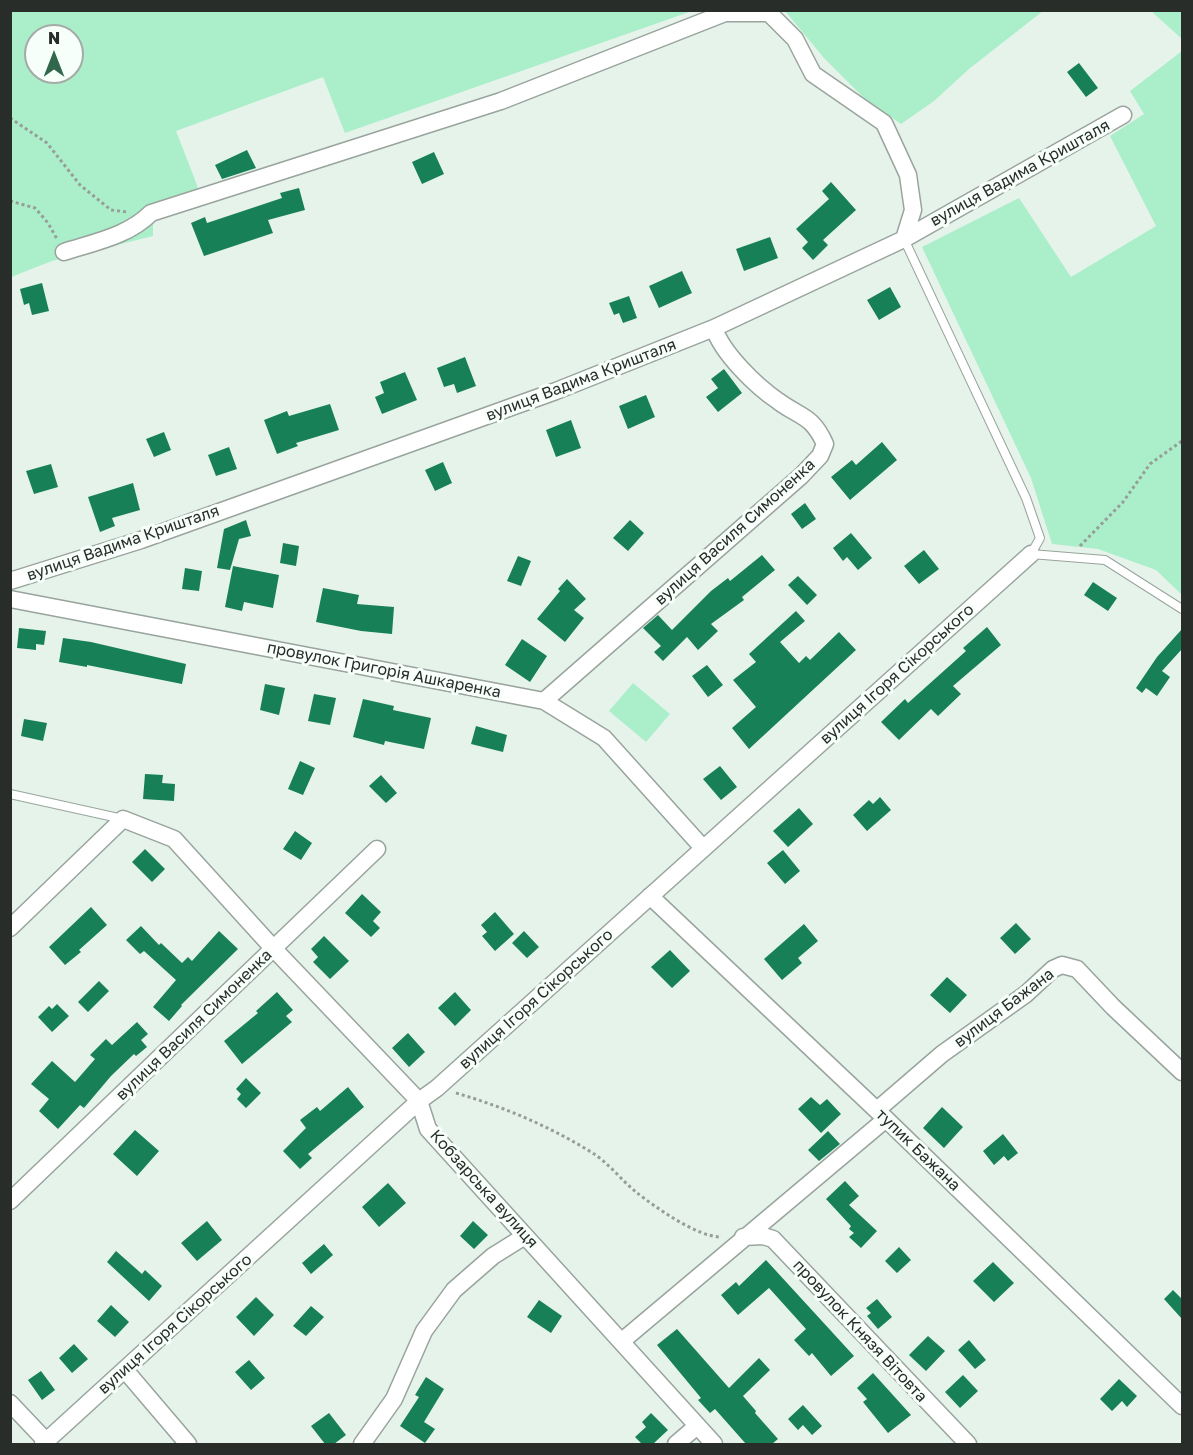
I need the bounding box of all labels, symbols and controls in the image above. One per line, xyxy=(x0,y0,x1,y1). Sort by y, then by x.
north arrow xyxy=(24,24,84,84)
text: N xyxy=(48,28,60,48)
street label: вулиця Вадима Кришталя xyxy=(927,116,1113,230)
street label: вулиця Вадима Кришталя xyxy=(483,335,679,425)
street label: вулиця Василя Симоненка xyxy=(651,455,819,609)
street label: вулиця Вадима Кришталя xyxy=(24,501,222,585)
street label: вулиця Ігоря Сікорського xyxy=(816,600,978,748)
street label: провулок Григорія Ашкаренка xyxy=(265,638,503,702)
street label: вулиця Ігоря Сікорського xyxy=(455,925,617,1073)
street label: вулиця Василя Симоненка xyxy=(112,945,276,1105)
street label: вулиця Бажана xyxy=(950,964,1058,1052)
street label: тупик Бажана xyxy=(872,1105,964,1195)
street label: Кобзарська вулиця xyxy=(426,1126,542,1252)
street label: вулиця Ігоря Сікорського xyxy=(94,1250,256,1398)
street label: провулок Князя Вітовта xyxy=(789,1256,931,1406)

